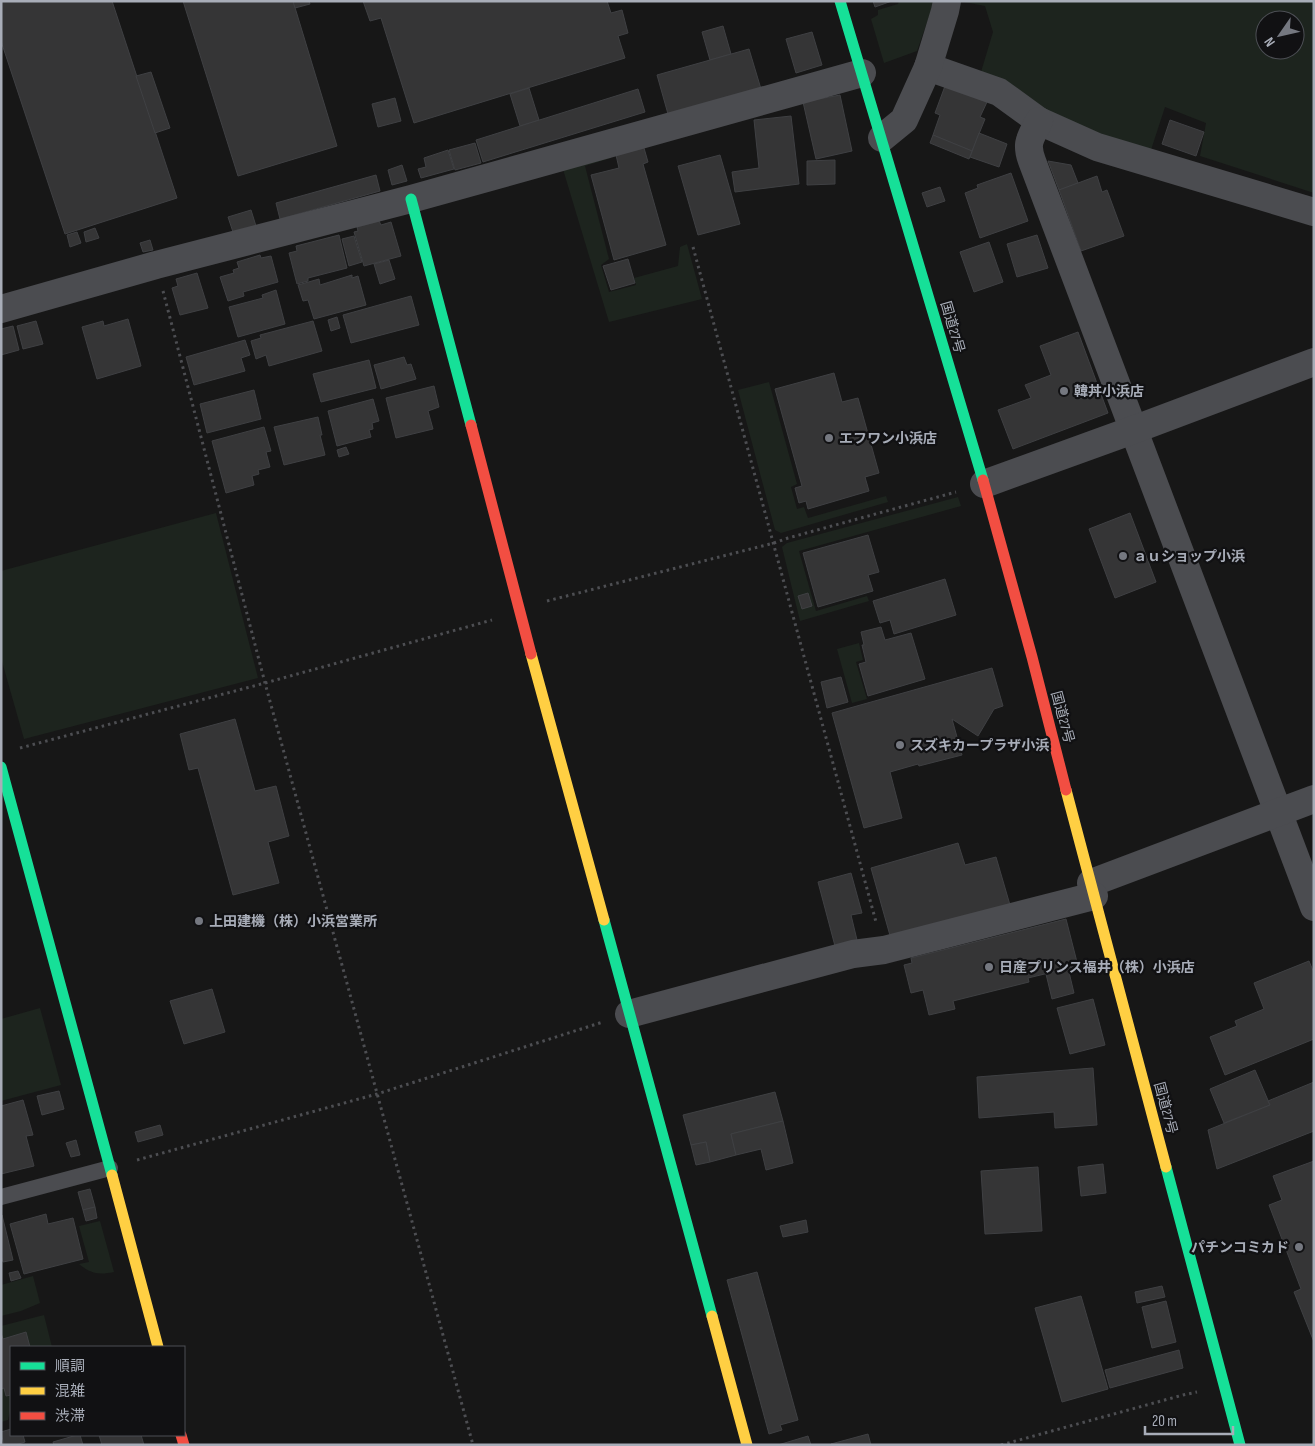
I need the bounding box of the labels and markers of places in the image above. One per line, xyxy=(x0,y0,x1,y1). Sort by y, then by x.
place label: 韓丼小浜店 xyxy=(1074,383,1144,400)
marker: 韓丼小浜店 xyxy=(1058,385,1070,397)
place label: エフワン小浜店 xyxy=(839,430,937,447)
marker: エフワン小浜店 xyxy=(823,432,835,444)
place label: ａｕショップ小浜 xyxy=(1133,548,1245,565)
marker: ａｕショップ小浜 xyxy=(1117,550,1129,562)
place label: スズキカープラザ小浜 xyxy=(910,737,1049,754)
marker: スズキカープラザ小浜 xyxy=(894,739,906,751)
place label: 上田建機（株）小浜営業所 xyxy=(209,913,377,930)
marker: 上田建機（株）小浜営業所 xyxy=(193,915,205,927)
place label: 日産プリンス福井（株）小浜店 xyxy=(999,959,1195,976)
marker: 日産プリンス福井（株）小浜店 xyxy=(983,961,995,973)
place label: パチンコミカド xyxy=(1191,1239,1289,1256)
marker: パチンコミカド xyxy=(1293,1241,1305,1253)

